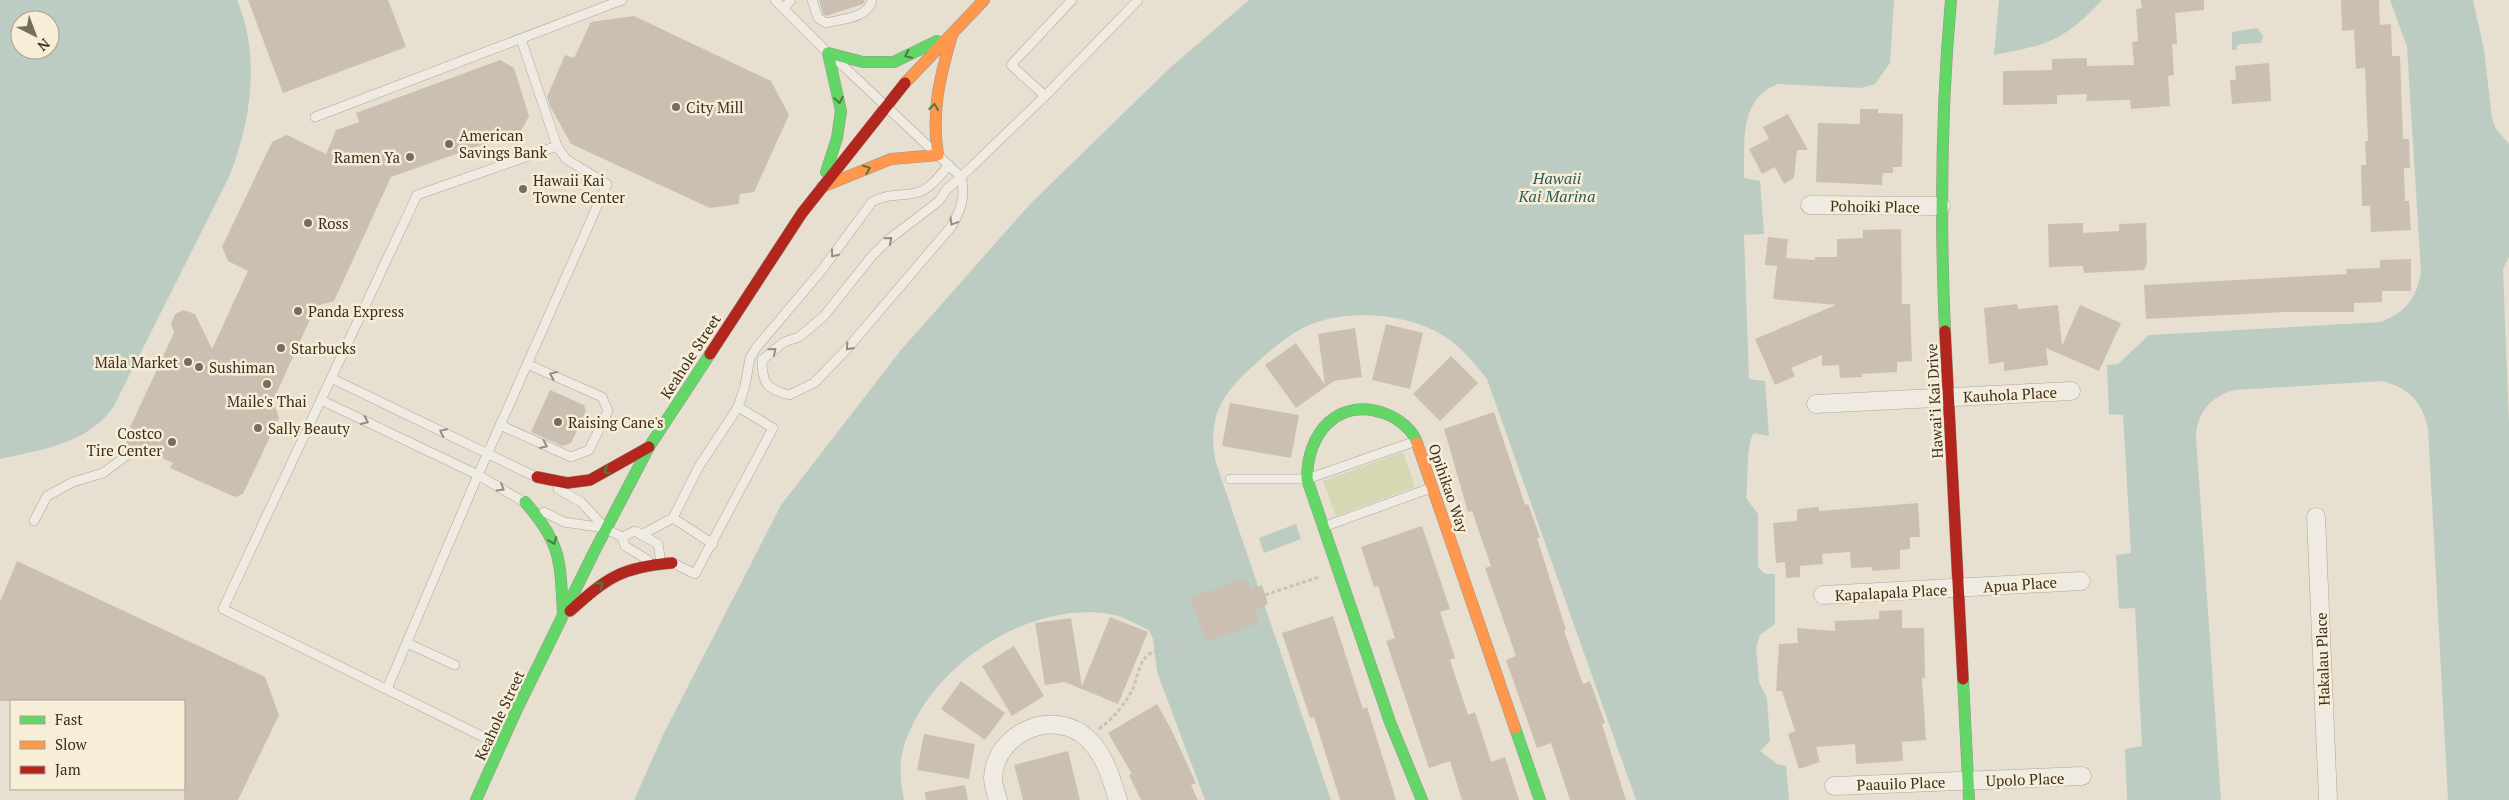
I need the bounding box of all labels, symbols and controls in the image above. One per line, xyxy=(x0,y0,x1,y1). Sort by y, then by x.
north arrow xyxy=(10,10,60,60)
text: N xyxy=(33,34,54,56)
one-way arrow xyxy=(904,49,913,59)
one-way arrow xyxy=(834,96,844,104)
place label: City Mill xyxy=(686,97,744,117)
marker: City Mill xyxy=(670,101,682,113)
one-way arrow xyxy=(928,103,939,111)
place label: American Savings Bank xyxy=(459,125,547,162)
marker: American Savings Bank xyxy=(443,138,455,150)
place label: Ramen Ya xyxy=(334,147,400,167)
marker: Ramen Ya xyxy=(404,151,416,163)
one-way arrow xyxy=(862,165,871,175)
water label: Hawaii Kai Marina xyxy=(1517,167,1596,207)
place label: Hawaii Kai Towne Center xyxy=(533,170,625,207)
marker: Hawaii Kai Towne Center xyxy=(517,183,529,195)
street label: Pohoiki Place xyxy=(1830,195,1920,217)
place label: Ross xyxy=(318,213,349,233)
marker: Ross xyxy=(302,217,314,229)
one-way arrow xyxy=(950,217,960,226)
one-way arrow xyxy=(883,238,892,246)
one-way arrow xyxy=(831,248,840,258)
place label: Panda Express xyxy=(308,301,404,321)
marker: Panda Express xyxy=(292,305,304,317)
street label: Keahole Street xyxy=(655,310,725,402)
place label: Starbucks xyxy=(291,338,356,358)
one-way arrow xyxy=(846,341,855,350)
marker: Starbucks xyxy=(275,342,287,354)
street label: Hawai’i Kai Drive xyxy=(1921,343,1947,459)
one-way arrow xyxy=(767,348,776,356)
place label: Māla Market xyxy=(95,352,178,372)
marker: Māla Market xyxy=(182,356,194,368)
place label: Sushiman xyxy=(209,357,275,377)
marker: Sushiman xyxy=(193,361,205,373)
one-way arrow xyxy=(549,370,558,381)
marker: Maile's Thai xyxy=(261,378,273,390)
street label: Kauhola Place xyxy=(1963,382,2057,406)
place label: Maile's Thai xyxy=(227,391,307,411)
place label: Raising Cane's xyxy=(568,412,664,432)
one-way arrow xyxy=(360,415,369,425)
marker: Raising Cane's xyxy=(552,416,564,428)
place label: Sally Beauty xyxy=(268,418,350,438)
marker: Sally Beauty xyxy=(252,422,264,434)
place label: Costco Tire Center xyxy=(87,423,162,460)
one-way arrow xyxy=(440,429,449,439)
marker: Costco Tire Center xyxy=(166,436,178,448)
one-way arrow xyxy=(539,438,548,449)
street label: Opihikao Way xyxy=(1424,441,1474,536)
one-way arrow xyxy=(603,464,612,474)
one-way arrow xyxy=(496,482,505,492)
one-way arrow xyxy=(547,536,557,545)
street label: Apua Place xyxy=(1982,571,2058,597)
street label: Kapalapala Place xyxy=(1834,579,1948,605)
one-way arrow xyxy=(594,582,603,591)
street label: Hakalau Place xyxy=(2310,612,2334,706)
street label: Keahole Street xyxy=(469,666,529,763)
legend xyxy=(10,700,185,790)
text: Fast xyxy=(55,709,83,729)
text: Slow xyxy=(55,734,88,754)
text: Jam xyxy=(55,759,81,779)
street label: Upolo Place xyxy=(1985,768,2065,790)
street label: Paauilo Place xyxy=(1856,771,1946,795)

